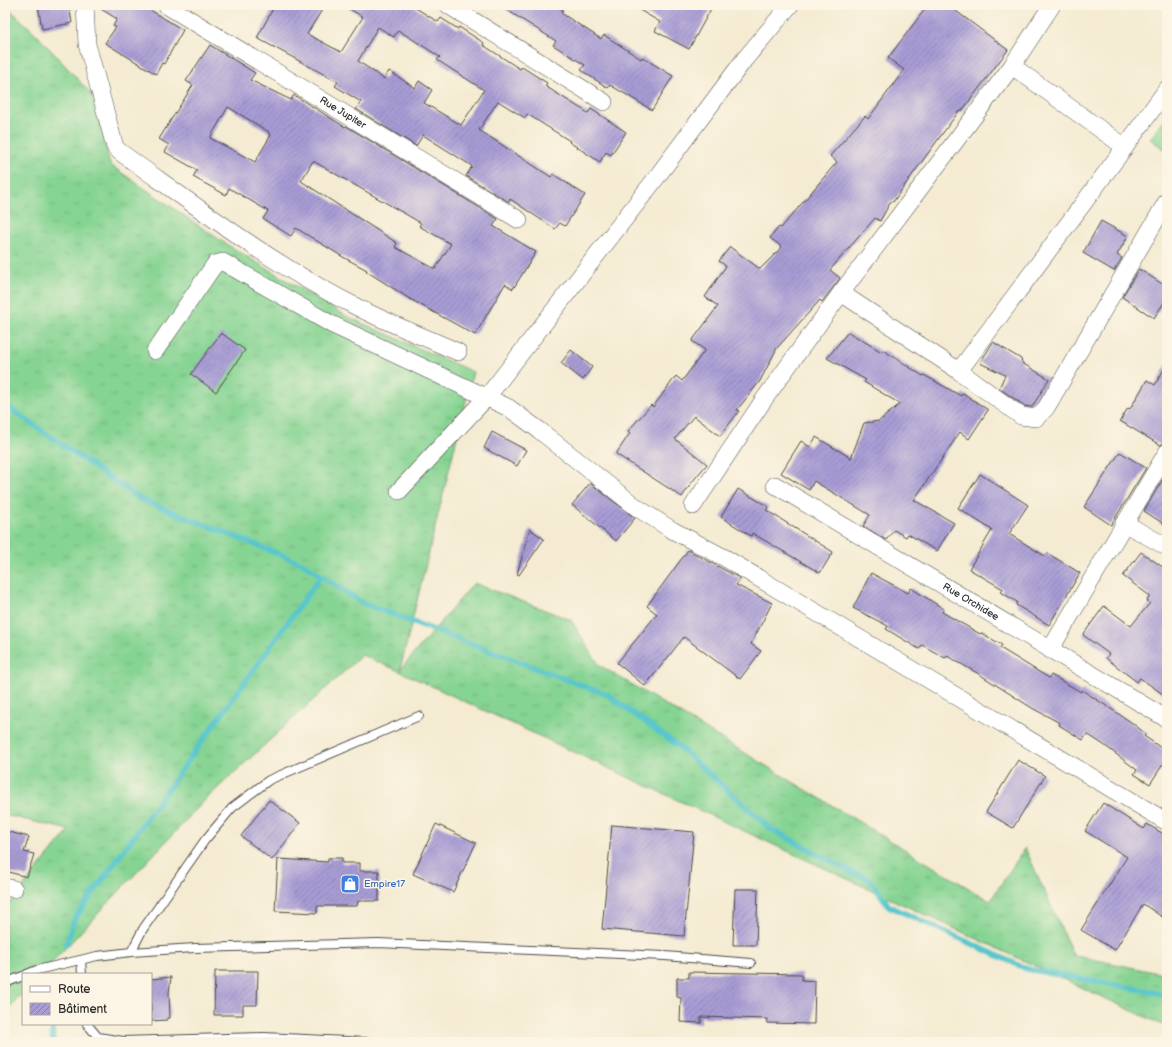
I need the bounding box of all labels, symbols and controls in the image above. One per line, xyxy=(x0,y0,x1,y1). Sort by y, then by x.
street label: Rue Jupiter xyxy=(317,94,368,132)
street label: Rue Orchidee xyxy=(941,581,1001,623)
shop icon: Empire17 xyxy=(339,873,361,895)
place label: Empire17 xyxy=(364,878,405,890)
legend xyxy=(22,973,152,1025)
text: Route xyxy=(58,982,90,997)
text: Bâtiment xyxy=(58,1002,107,1017)

